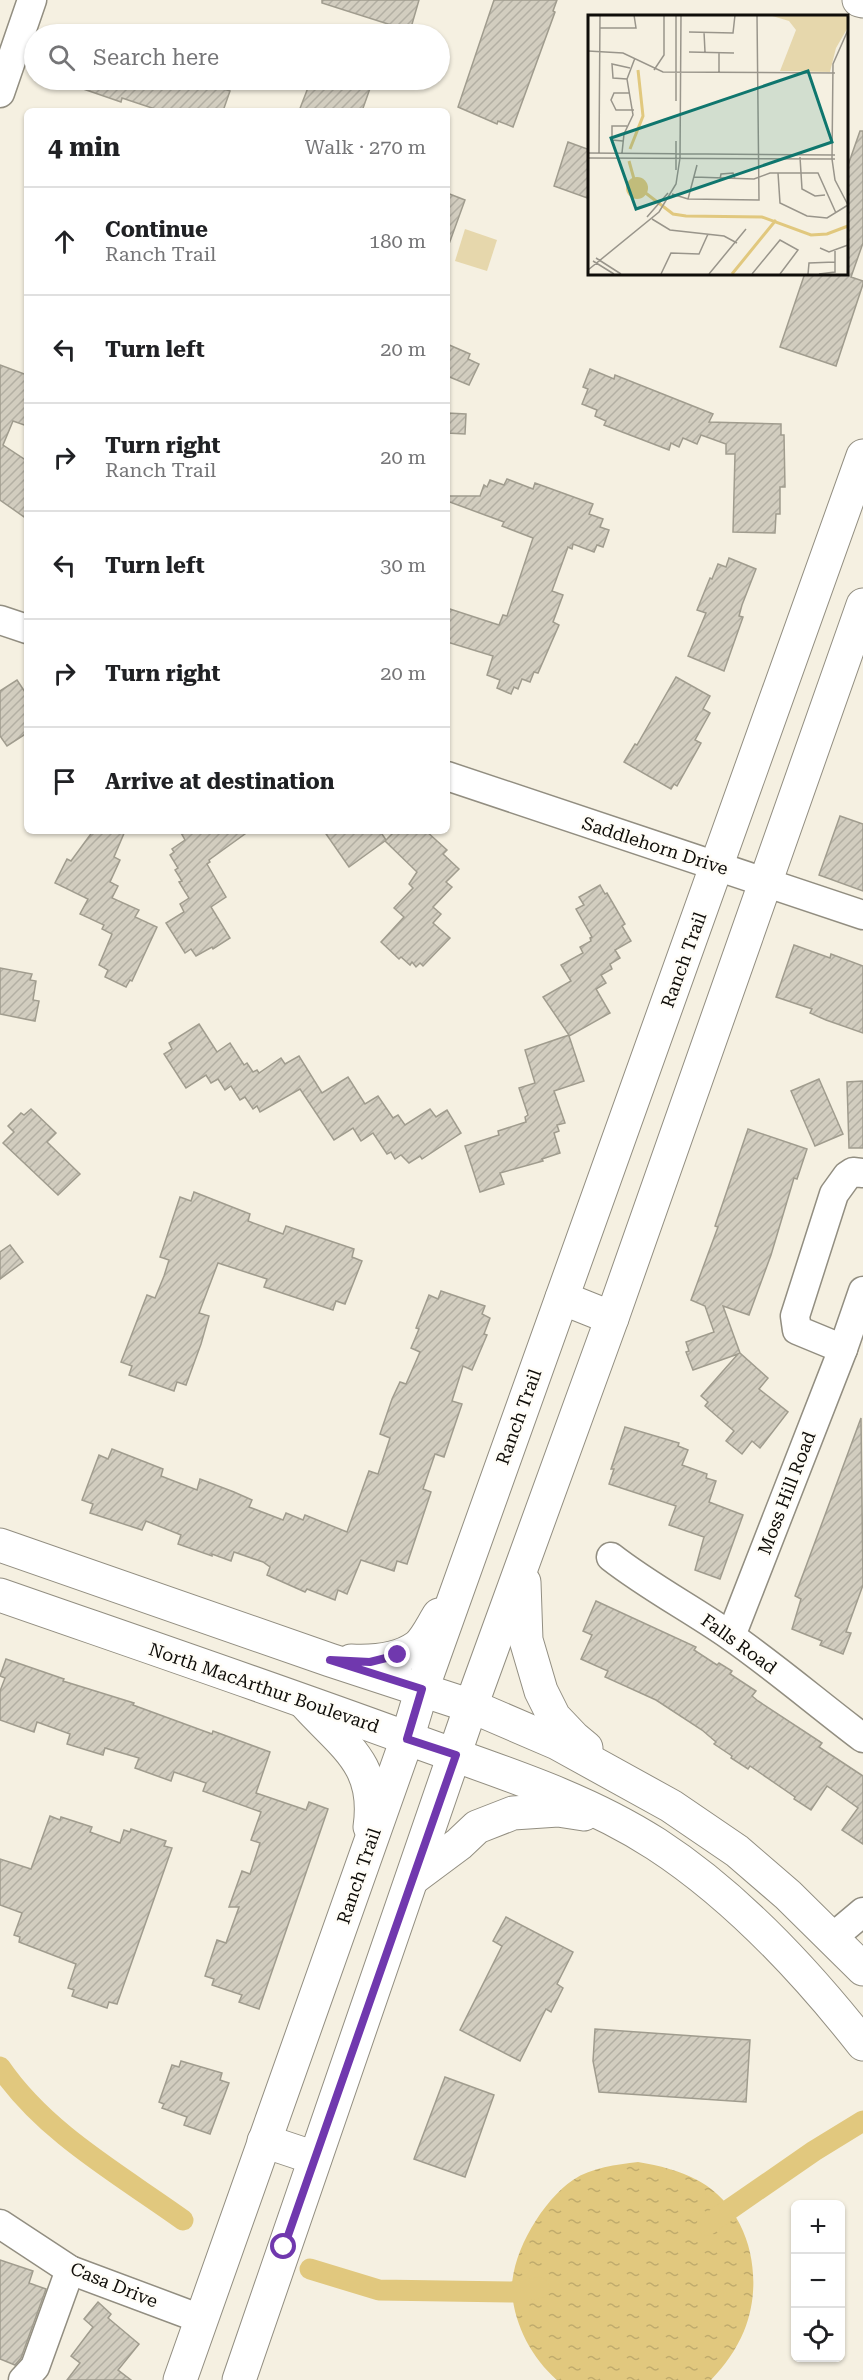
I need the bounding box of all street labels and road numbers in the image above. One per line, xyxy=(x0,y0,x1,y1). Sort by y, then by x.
street label: Saddlehorn Drive xyxy=(579,812,731,879)
street label: Ranch Trail xyxy=(657,909,711,1010)
street label: Ranch Trail xyxy=(492,1366,546,1467)
street label: Moss Hill Road xyxy=(753,1428,820,1557)
street label: Falls Road xyxy=(697,1609,781,1678)
street label: North MacArthur Boulevard xyxy=(146,1638,383,1737)
street label: Ranch Trail xyxy=(332,1825,385,1927)
street label: Casa Drive xyxy=(67,2257,161,2312)

